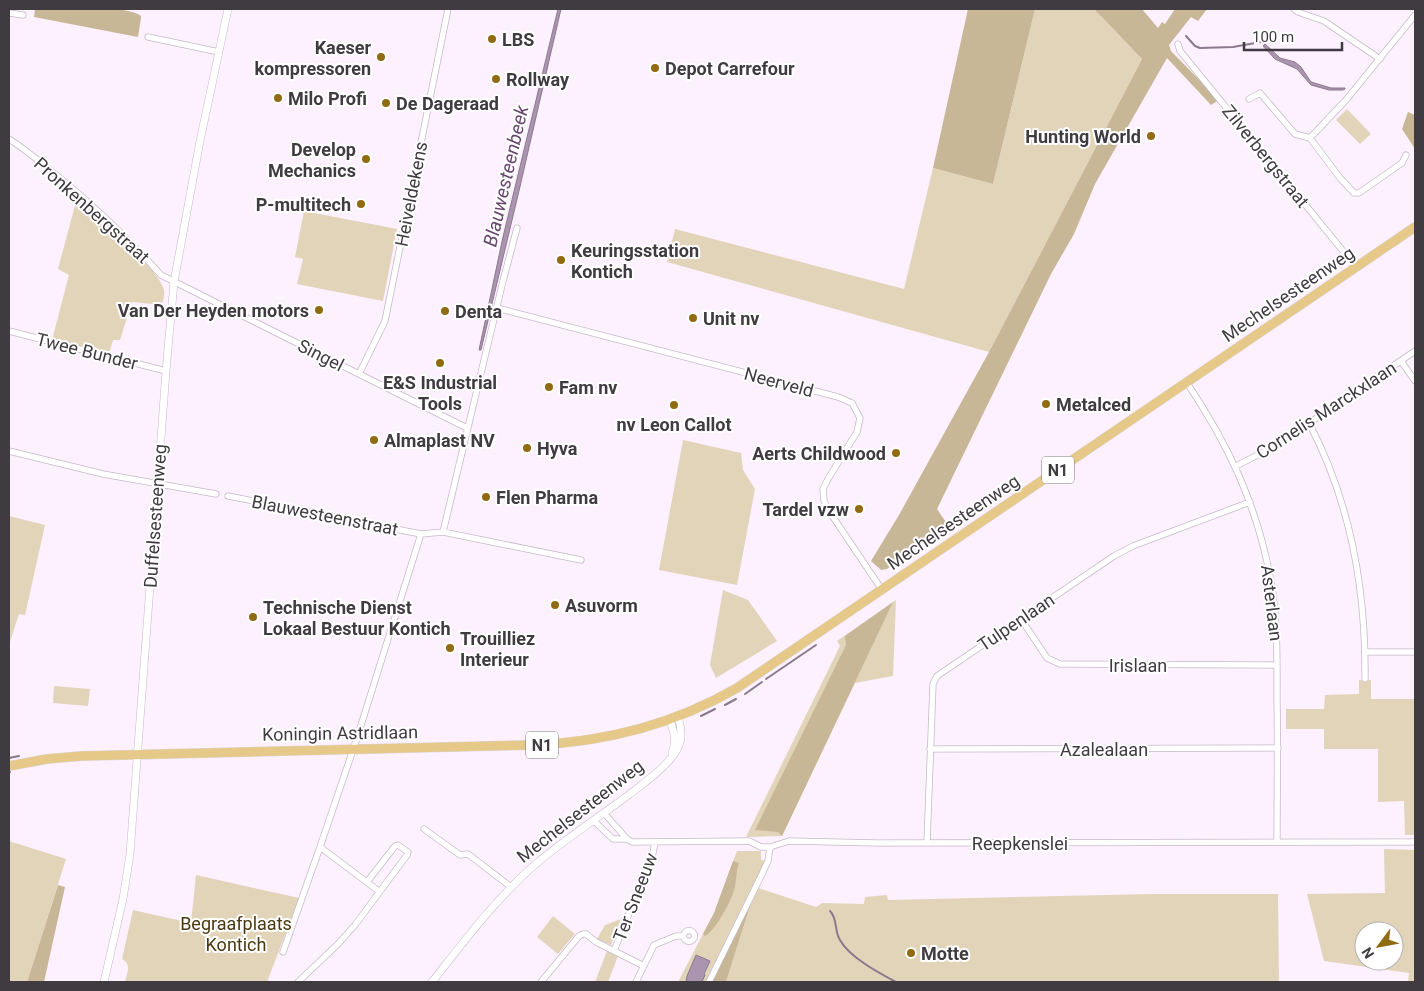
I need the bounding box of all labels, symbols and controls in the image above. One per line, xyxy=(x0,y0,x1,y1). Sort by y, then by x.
scale bar xyxy=(1244,20,1342,52)
text: 100 m xyxy=(1252,28,1294,46)
place label: LBS xyxy=(502,29,534,50)
marker: LBS xyxy=(486,33,498,45)
place label: Kaeser kompressoren xyxy=(254,37,371,79)
marker: Kaeser kompressoren xyxy=(375,51,387,63)
place label: Depot Carrefour xyxy=(665,58,795,79)
marker: Depot Carrefour xyxy=(649,62,661,74)
place label: Rollway xyxy=(506,69,570,90)
marker: Rollway xyxy=(490,73,502,85)
place label: Milo Profi xyxy=(288,88,367,109)
marker: Milo Profi xyxy=(272,92,284,104)
place label: De Dageraad xyxy=(396,93,499,114)
marker: De Dageraad xyxy=(380,97,392,109)
street label: Zilverbergstraat xyxy=(1218,100,1314,212)
water label: Blauwesteenbeek xyxy=(479,102,534,249)
place label: Hunting World xyxy=(1025,126,1141,147)
marker: Hunting World xyxy=(1145,130,1157,142)
place label: Develop Mechanics xyxy=(268,139,356,181)
street label: Heiveldekens xyxy=(391,140,431,248)
street label: Pronkenbergstraat xyxy=(30,153,154,267)
marker: Develop Mechanics xyxy=(360,153,372,165)
place label: P-multitech xyxy=(256,194,351,215)
marker: P-multitech xyxy=(355,198,367,210)
place label: Keuringsstation Kontich xyxy=(571,240,699,282)
street label: Mechelsesteenweg xyxy=(1218,242,1358,346)
marker: Keuringsstation Kontich xyxy=(555,254,567,266)
place label: Van Der Heyden motors xyxy=(118,300,309,321)
place label: Denta xyxy=(455,301,503,322)
marker: Van Der Heyden motors xyxy=(313,304,325,316)
marker: Denta xyxy=(439,305,451,317)
place label: Unit nv xyxy=(703,308,760,329)
marker: Unit nv xyxy=(687,312,699,324)
street label: Twee Bunder xyxy=(34,328,140,374)
street label: Singel xyxy=(294,335,348,375)
marker: E&S Industrial Tools xyxy=(434,357,446,369)
street label: Cornelis Marckxlaan xyxy=(1252,357,1400,463)
street label: Neerveld xyxy=(742,363,816,401)
place label: E&S Industrial Tools xyxy=(383,372,497,414)
place label: Fam nv xyxy=(559,377,617,398)
marker: Fam nv xyxy=(543,381,555,393)
place label: Metalced xyxy=(1056,394,1131,415)
marker: Metalced xyxy=(1040,398,1052,410)
marker: nv Leon Callot xyxy=(668,399,680,411)
place label: nv Leon Callot xyxy=(616,414,732,435)
place label: Almaplast NV xyxy=(384,430,495,451)
marker: Almaplast NV xyxy=(368,434,380,446)
place label: Hyva xyxy=(537,438,578,459)
marker: Hyva xyxy=(521,442,533,454)
street label: Duffelsesteenweg xyxy=(139,443,171,589)
place label: Aerts Childwood xyxy=(752,443,886,464)
marker: Aerts Childwood xyxy=(890,447,902,459)
road number: N1 xyxy=(1042,456,1074,484)
street label: Mechelsesteenweg xyxy=(883,470,1023,574)
place label: Flen Pharma xyxy=(496,487,598,508)
street label: Blauwesteenstraat xyxy=(250,490,400,540)
marker: Flen Pharma xyxy=(480,491,492,503)
place label: Tardel vzw xyxy=(763,499,849,520)
marker: Tardel vzw xyxy=(853,503,865,515)
street label: Asterlaan xyxy=(1257,564,1287,642)
street label: Tulpenlaan xyxy=(974,589,1058,655)
place label: Asuvorm xyxy=(565,595,638,616)
place label: Technische Dienst Lokaal Bestuur Kontich xyxy=(263,597,451,639)
marker: Asuvorm xyxy=(549,599,561,611)
marker: Technische Dienst Lokaal Bestuur Kontich xyxy=(247,611,259,623)
place label: Trouilliez Interieur xyxy=(460,628,535,670)
marker: Trouilliez Interieur xyxy=(444,642,456,654)
street label: Irislaan xyxy=(1109,655,1167,676)
street label: Koningin Astridlaan xyxy=(262,721,418,745)
road number: N1 xyxy=(526,732,558,758)
street label: Azalealaan xyxy=(1060,739,1148,760)
street label: Mechelsesteenweg xyxy=(513,755,647,867)
street label: Reepkenslei xyxy=(972,833,1068,854)
street label: Ter Sneeuw xyxy=(609,849,662,944)
park label: Begraafplaats Kontich xyxy=(180,913,292,955)
north arrow xyxy=(1354,921,1404,971)
place label: Motte xyxy=(921,943,969,964)
text: N xyxy=(1359,944,1377,961)
marker: Motte xyxy=(905,947,917,959)

